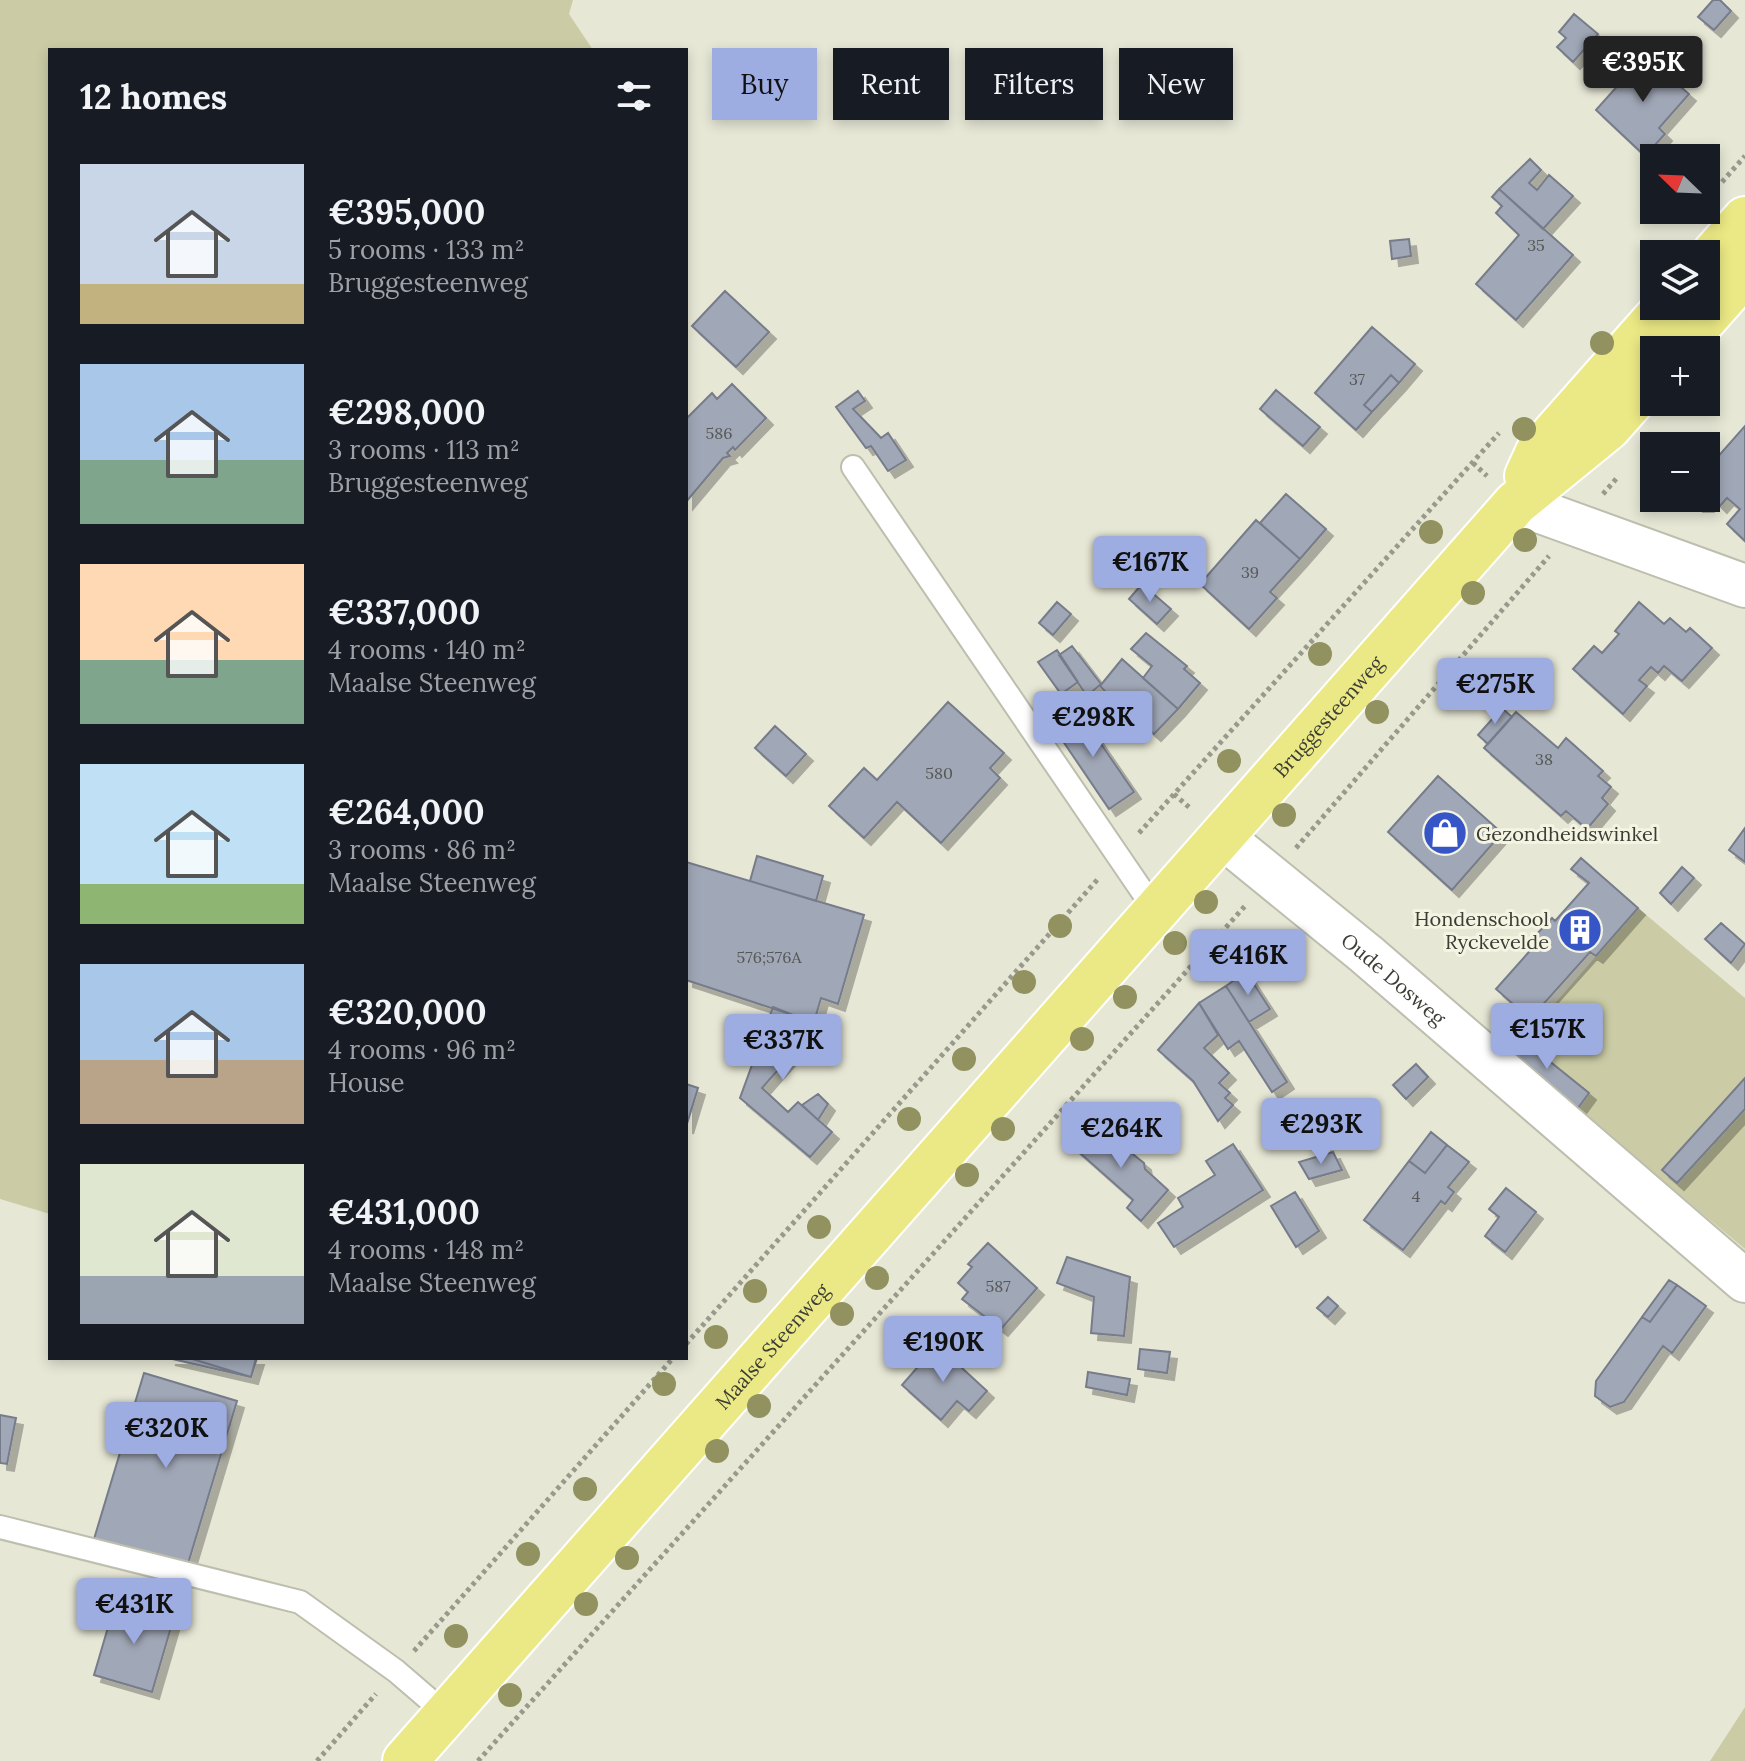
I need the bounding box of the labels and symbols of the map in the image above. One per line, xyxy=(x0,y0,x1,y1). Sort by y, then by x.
pin: €395K xyxy=(1587,36,1699,104)
north arrow xyxy=(1640,144,1720,224)
house number: 35 xyxy=(1527,235,1545,255)
house number: 37 xyxy=(1349,369,1366,389)
house number: 586 xyxy=(706,423,732,443)
pin: €167K xyxy=(1094,536,1206,604)
house number: 39 xyxy=(1241,562,1259,582)
street label: Bruggesteenweg xyxy=(1267,649,1389,782)
pin: €275K xyxy=(1439,658,1551,726)
pin: €298K xyxy=(1037,691,1149,759)
house number: 38 xyxy=(1535,749,1553,769)
house number: 580 xyxy=(925,763,953,783)
shop icon: Gezondheidswinkel xyxy=(1421,809,1469,857)
place label: Gezondheidswinkel xyxy=(1476,821,1658,846)
place label: Hondenschool Ryckevelde xyxy=(1414,906,1549,954)
building icon: Hondenschool Ryckevelde xyxy=(1556,906,1604,954)
street label: Oude Dosweg xyxy=(1337,927,1452,1031)
pin: €416K xyxy=(1192,929,1304,997)
house number: 576;576A xyxy=(737,947,802,967)
pin: €157K xyxy=(1491,1003,1603,1071)
pin: €337K xyxy=(727,1014,839,1082)
pin: €293K xyxy=(1265,1098,1377,1166)
pin: €264K xyxy=(1065,1102,1177,1170)
house number: 4 xyxy=(1412,1186,1421,1206)
house number: 587 xyxy=(985,1276,1011,1296)
street label: Maalse Steenweg xyxy=(709,1277,835,1414)
pin: €190K xyxy=(887,1316,999,1384)
pin: €320K xyxy=(110,1402,222,1470)
pin: €431K xyxy=(78,1578,190,1646)

